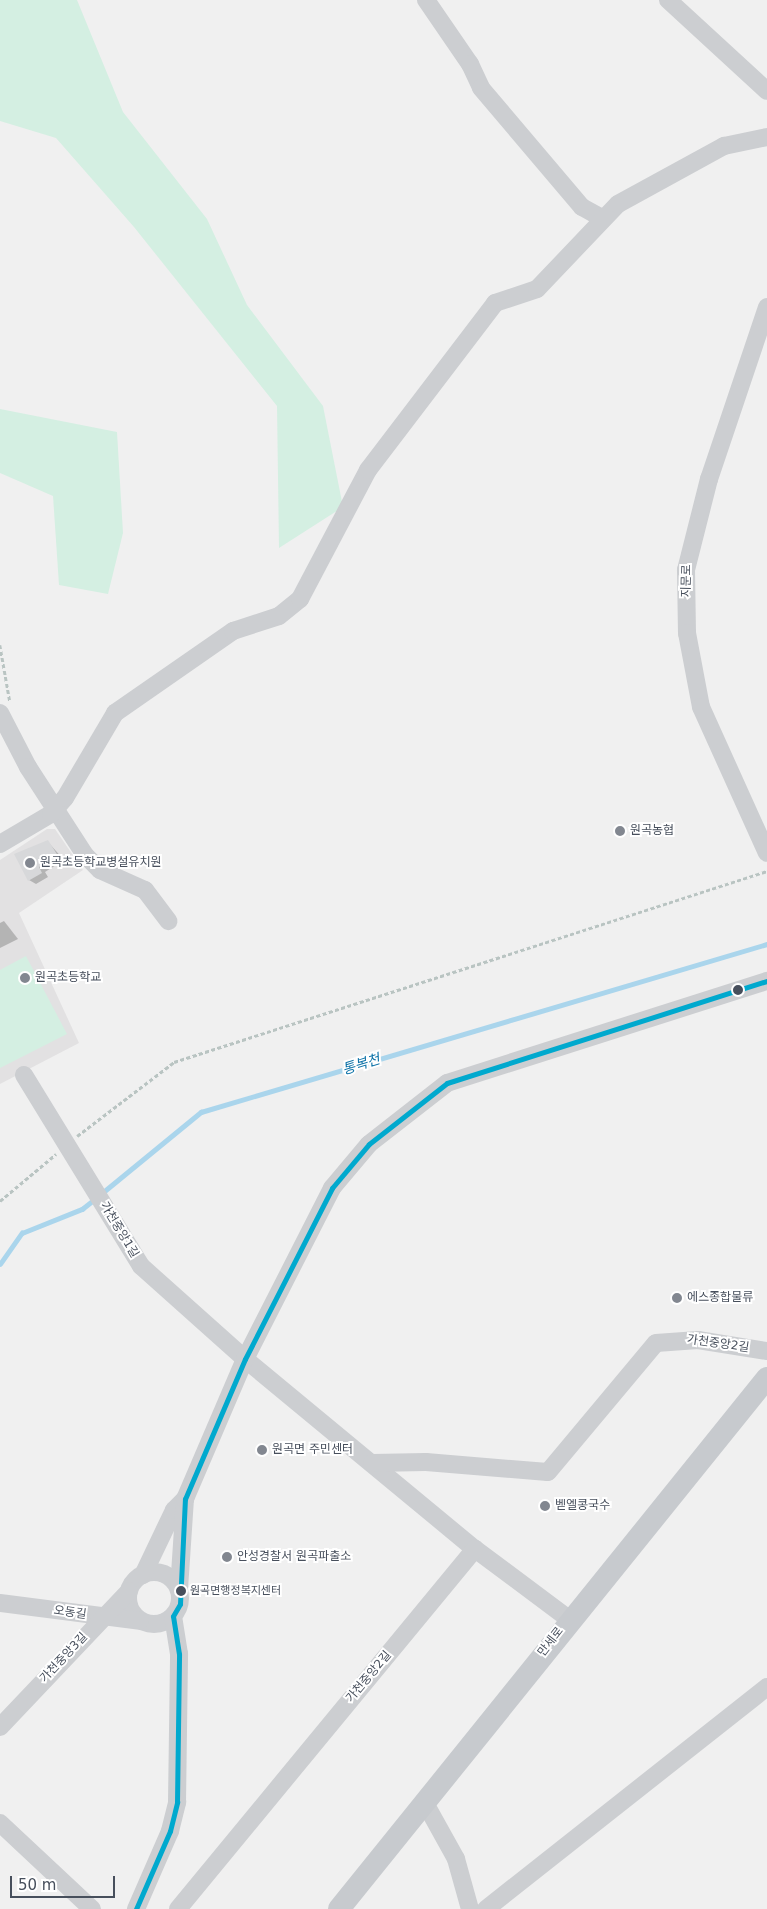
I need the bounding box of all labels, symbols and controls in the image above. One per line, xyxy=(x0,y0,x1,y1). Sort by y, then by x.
street label: 지문로 xyxy=(680,564,694,598)
place label: 원곡농협 xyxy=(630,824,674,838)
marker: 원곡농협 xyxy=(614,825,626,837)
place label: 원곡초등학교병설유치원 xyxy=(40,856,161,870)
marker: 원곡초등학교병설유치원 xyxy=(24,857,36,869)
place label: 원곡초등학교 xyxy=(35,971,101,985)
marker: 원곡초등학교 xyxy=(19,972,31,984)
unlabelled marker xyxy=(733,985,743,995)
water label: 통복천 xyxy=(340,1050,382,1078)
street label: 가천중앙1길 xyxy=(97,1199,141,1261)
place label: 에스종합물류 xyxy=(687,1291,753,1305)
marker: 에스종합물류 xyxy=(671,1292,683,1304)
street label: 가천중앙2길 xyxy=(686,1332,750,1356)
place label: 원곡면 주민센터 xyxy=(272,1443,353,1457)
marker: 원곡면 주민센터 xyxy=(256,1444,268,1456)
place label: 벧엘콩국수 xyxy=(555,1499,610,1513)
marker: 벧엘콩국수 xyxy=(539,1500,551,1512)
place label: 안성경찰서 원곡파출소 xyxy=(237,1550,351,1564)
marker: 안성경찰서 원곡파출소 xyxy=(221,1551,233,1563)
place label: 원곡면행정복지센터 xyxy=(190,1584,281,1598)
marker: 원곡면행정복지센터 xyxy=(176,1586,186,1596)
street label: 오동길 xyxy=(53,1604,87,1622)
street label: 만세로 xyxy=(535,1625,567,1659)
street label: 가천중앙3길 xyxy=(37,1630,91,1686)
street label: 가천중앙2길 xyxy=(343,1648,395,1706)
scale bar xyxy=(12,1866,118,1898)
text: 50 m xyxy=(18,1876,56,1894)

